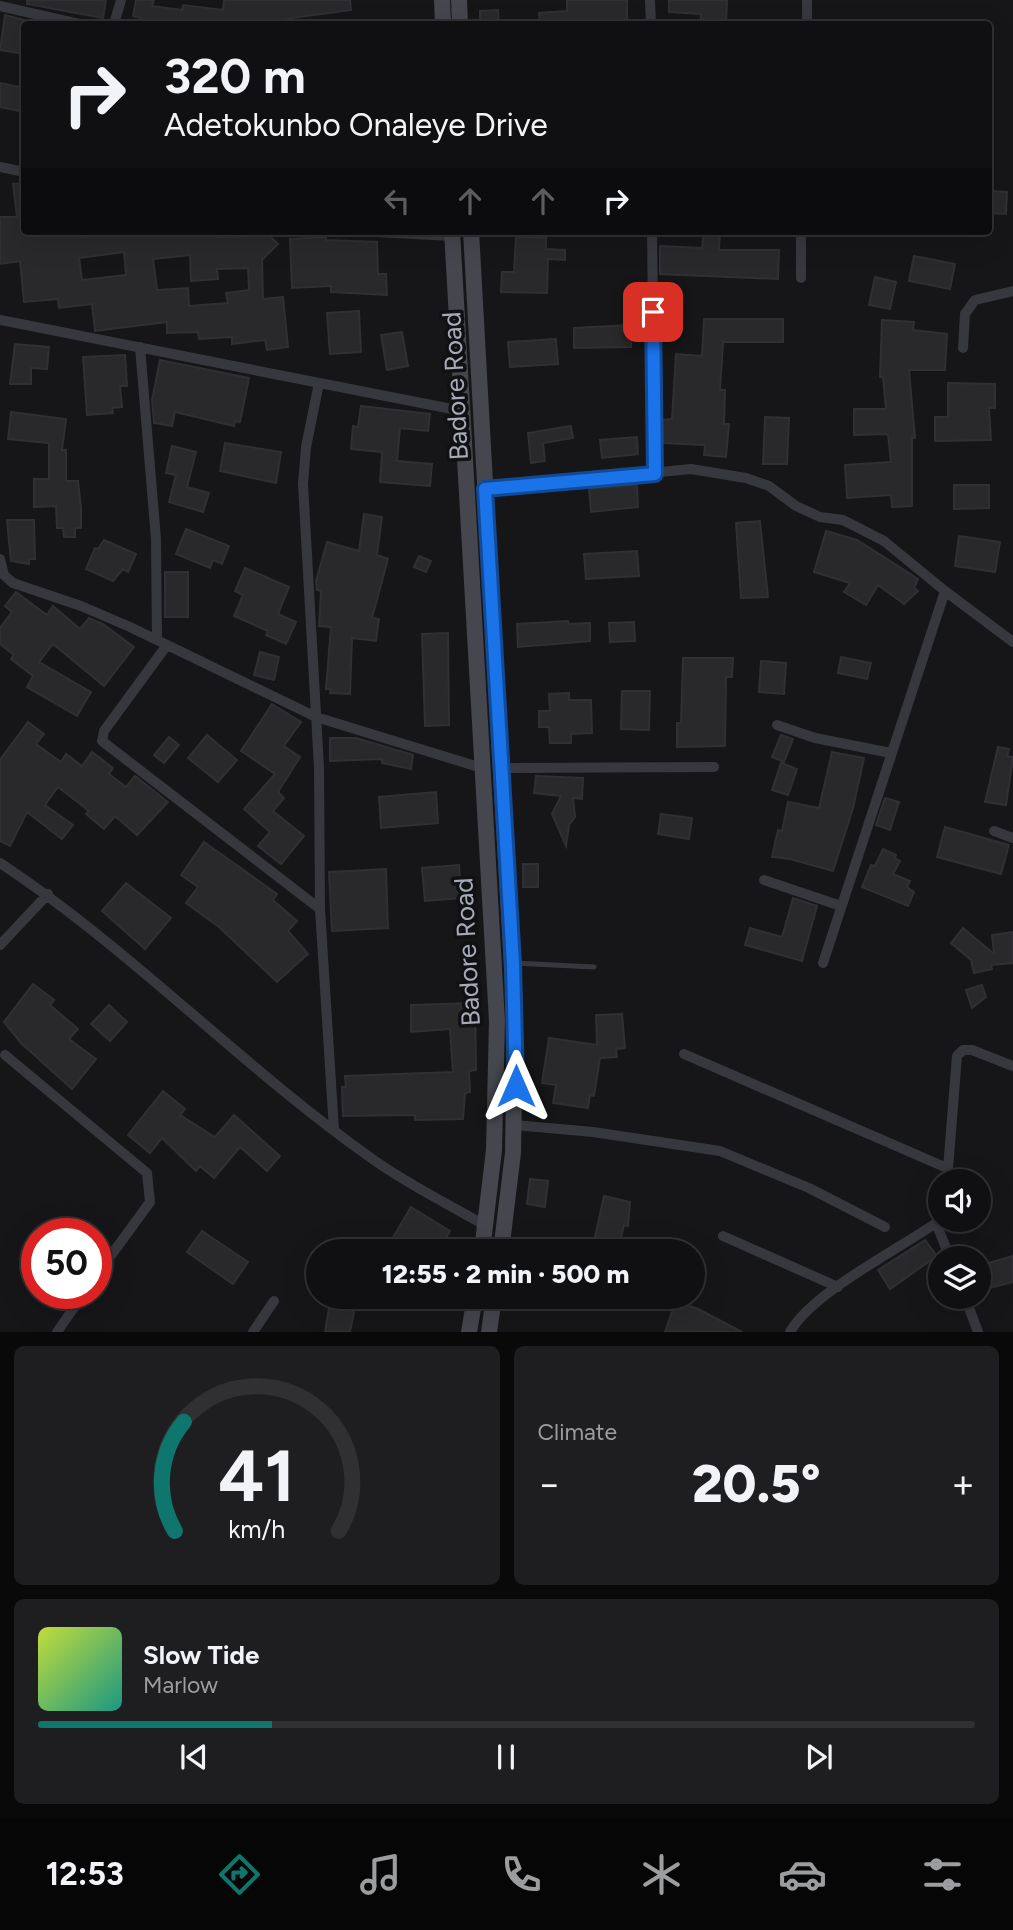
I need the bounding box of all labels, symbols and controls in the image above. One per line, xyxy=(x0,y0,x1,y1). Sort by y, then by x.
text: 320 m xyxy=(164,46,306,105)
icon: right xyxy=(49,49,140,140)
text: Adetokunbo Onaleye Drive xyxy=(164,106,548,144)
icon: left xyxy=(378,182,416,220)
icon: ahead xyxy=(451,182,489,220)
icon: ahead xyxy=(524,182,562,220)
icon: right xyxy=(597,182,635,220)
pin xyxy=(623,282,683,342)
icon: arrive xyxy=(634,293,672,331)
street label: Badore Road xyxy=(435,311,475,461)
street label: Badore Road xyxy=(447,877,487,1027)
position arrow xyxy=(479,1049,553,1123)
map controls xyxy=(928,1169,991,1309)
button: sound xyxy=(928,1169,991,1232)
speed limit sign: 50 xyxy=(21,1218,112,1309)
button: layers xyxy=(928,1246,991,1309)
text: 12:55 · 2 min · 500 m xyxy=(382,1258,629,1290)
text: Climate xyxy=(538,1418,617,1446)
text: 41 xyxy=(218,1433,295,1520)
text: 20.5° xyxy=(692,1453,821,1515)
text: − xyxy=(538,1461,561,1507)
text: + xyxy=(951,1461,975,1507)
text: km/h xyxy=(228,1514,285,1544)
text: Slow Tide xyxy=(143,1639,259,1671)
text: Marlow xyxy=(143,1671,218,1699)
icon: previous xyxy=(175,1738,213,1776)
icon: pause xyxy=(487,1738,525,1776)
icon: next xyxy=(800,1738,838,1776)
icon: directions xyxy=(215,1850,264,1899)
icon: music xyxy=(356,1850,405,1899)
icon: phone xyxy=(497,1850,546,1899)
icon: climate xyxy=(637,1850,686,1899)
icon: car xyxy=(778,1850,827,1899)
icon: filters xyxy=(918,1850,967,1899)
text: 12:53 xyxy=(46,1855,124,1893)

